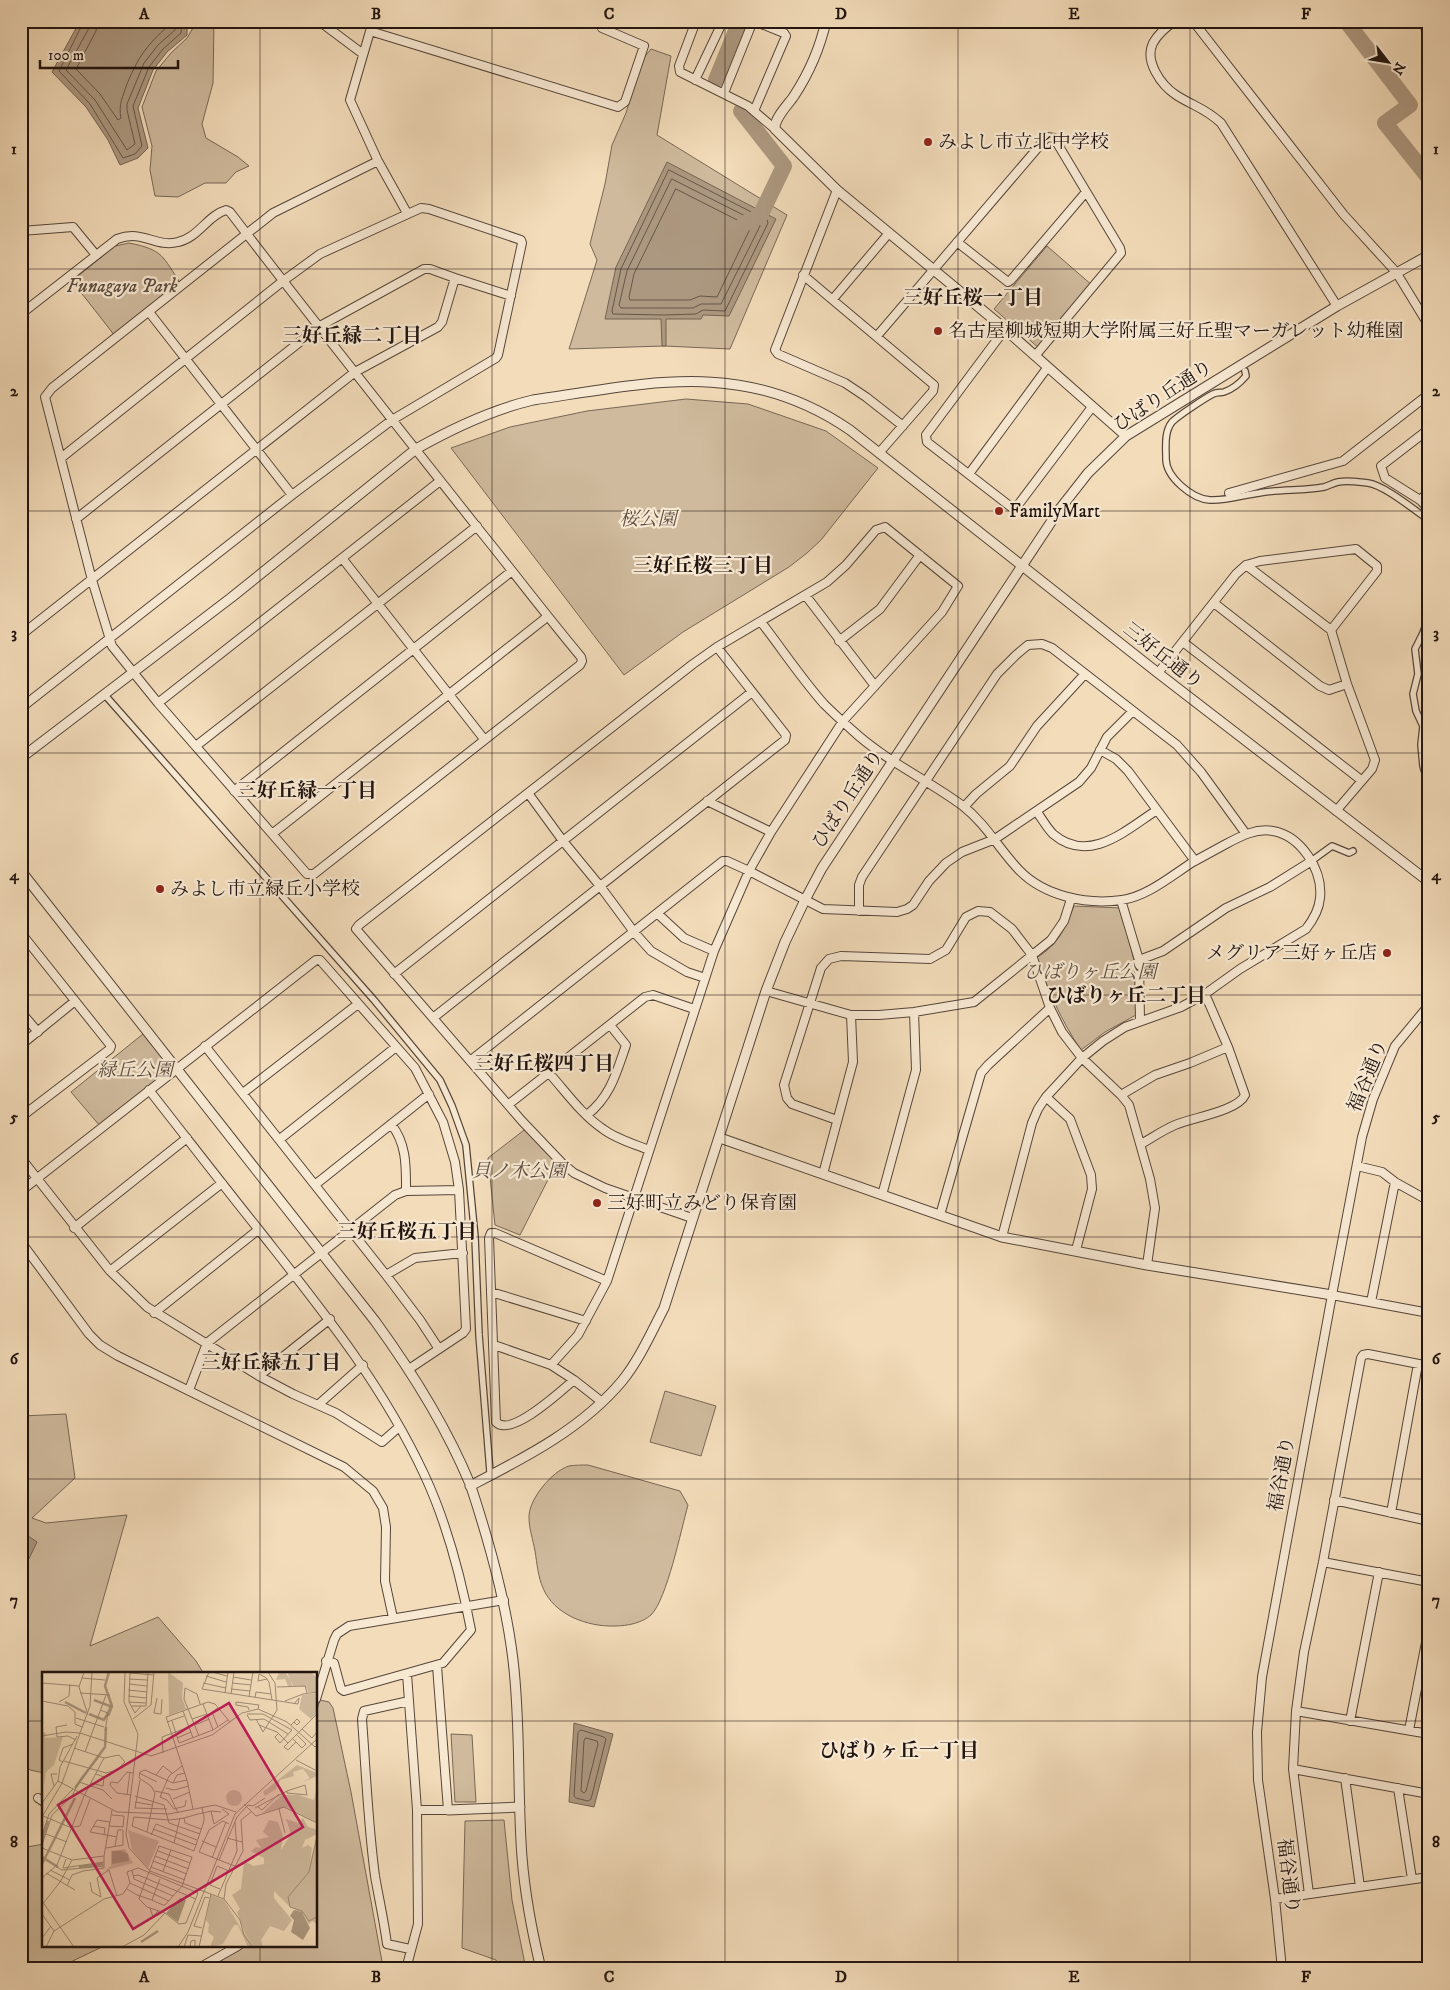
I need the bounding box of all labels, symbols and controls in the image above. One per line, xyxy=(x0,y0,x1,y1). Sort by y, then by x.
text: A xyxy=(138,4,150,24)
text: B xyxy=(371,4,381,24)
text: C xyxy=(604,4,614,24)
text: D xyxy=(835,4,847,24)
text: E xyxy=(1068,4,1080,24)
text: F xyxy=(1301,4,1311,24)
scale bar xyxy=(40,38,178,70)
north arrow xyxy=(1362,38,1412,88)
text: 100 m xyxy=(48,46,84,65)
text: N xyxy=(1387,59,1409,78)
place label: みよし市立北中学校 xyxy=(938,131,1109,154)
marker: みよし市立北中学校 xyxy=(922,136,934,148)
text: 1 xyxy=(11,139,17,159)
text: 1 xyxy=(1433,139,1439,159)
park label: Funagaya Park xyxy=(66,275,178,298)
district label: 三好丘桜一丁目 xyxy=(903,286,1043,311)
place label: 名古屋柳城短期大学附属三好丘聖マーガレット幼稚園 xyxy=(948,320,1403,343)
district label: 三好丘緑二丁目 xyxy=(282,324,422,349)
marker: 名古屋柳城短期大学附属三好丘聖マーガレット幼稚園 xyxy=(932,325,944,337)
street label: ひばり丘通り xyxy=(1109,355,1217,437)
text: 2 xyxy=(10,381,19,401)
text: 2 xyxy=(1432,381,1441,401)
place label: FamilyMart xyxy=(1009,500,1100,523)
marker: FamilyMart xyxy=(993,505,1005,517)
park label: 桜公園 xyxy=(619,508,679,531)
district label: 三好丘桜三丁目 xyxy=(633,554,773,579)
street label: 三好丘通り xyxy=(1118,618,1208,694)
text: 3 xyxy=(11,623,17,643)
text: 3 xyxy=(1433,623,1439,643)
street label: ひばり丘通り xyxy=(807,745,889,853)
district label: 三好丘緑一丁目 xyxy=(237,779,377,804)
text: 4 xyxy=(8,865,19,885)
text: 4 xyxy=(1430,865,1441,885)
place label: みよし市立緑丘小学校 xyxy=(170,878,360,901)
marker: みよし市立緑丘小学校 xyxy=(154,883,166,895)
place label: メグリア三好ヶ丘店 xyxy=(1206,942,1377,965)
marker: メグリア三好ヶ丘店 xyxy=(1381,947,1393,959)
park label: ひばりヶ丘公園 xyxy=(1023,961,1159,984)
district label: ひばりヶ丘二丁目 xyxy=(1046,984,1206,1009)
street label: 福谷通り xyxy=(1343,1036,1393,1116)
district label: 三好丘桜四丁目 xyxy=(474,1052,614,1077)
park label: 緑丘公園 xyxy=(97,1059,176,1082)
text: 5 xyxy=(9,1107,18,1127)
text: 5 xyxy=(1431,1107,1440,1127)
park label: 貝ノ木公園 xyxy=(471,1160,569,1183)
place label: 三好町立みどり保育園 xyxy=(607,1192,797,1215)
marker: 三好町立みどり保育園 xyxy=(591,1197,603,1209)
district label: 三好丘桜五丁目 xyxy=(337,1220,477,1245)
text: 6 xyxy=(10,1349,20,1369)
text: 6 xyxy=(1432,1349,1442,1369)
district label: 三好丘緑五丁目 xyxy=(201,1351,341,1376)
street label: 福谷通り xyxy=(1264,1435,1300,1513)
text: 7 xyxy=(10,1590,18,1610)
text: 7 xyxy=(1432,1590,1440,1610)
inset map xyxy=(42,1672,318,1948)
district label: ひばりヶ丘一丁目 xyxy=(819,1739,979,1764)
text: 8 xyxy=(10,1832,18,1852)
text: 8 xyxy=(1432,1832,1440,1852)
street label: 福谷通り xyxy=(1272,1837,1304,1915)
text: A xyxy=(138,1967,150,1987)
text: B xyxy=(371,1967,381,1987)
text: C xyxy=(604,1967,614,1987)
text: D xyxy=(835,1967,847,1987)
text: E xyxy=(1068,1967,1080,1987)
text: F xyxy=(1301,1967,1311,1987)

